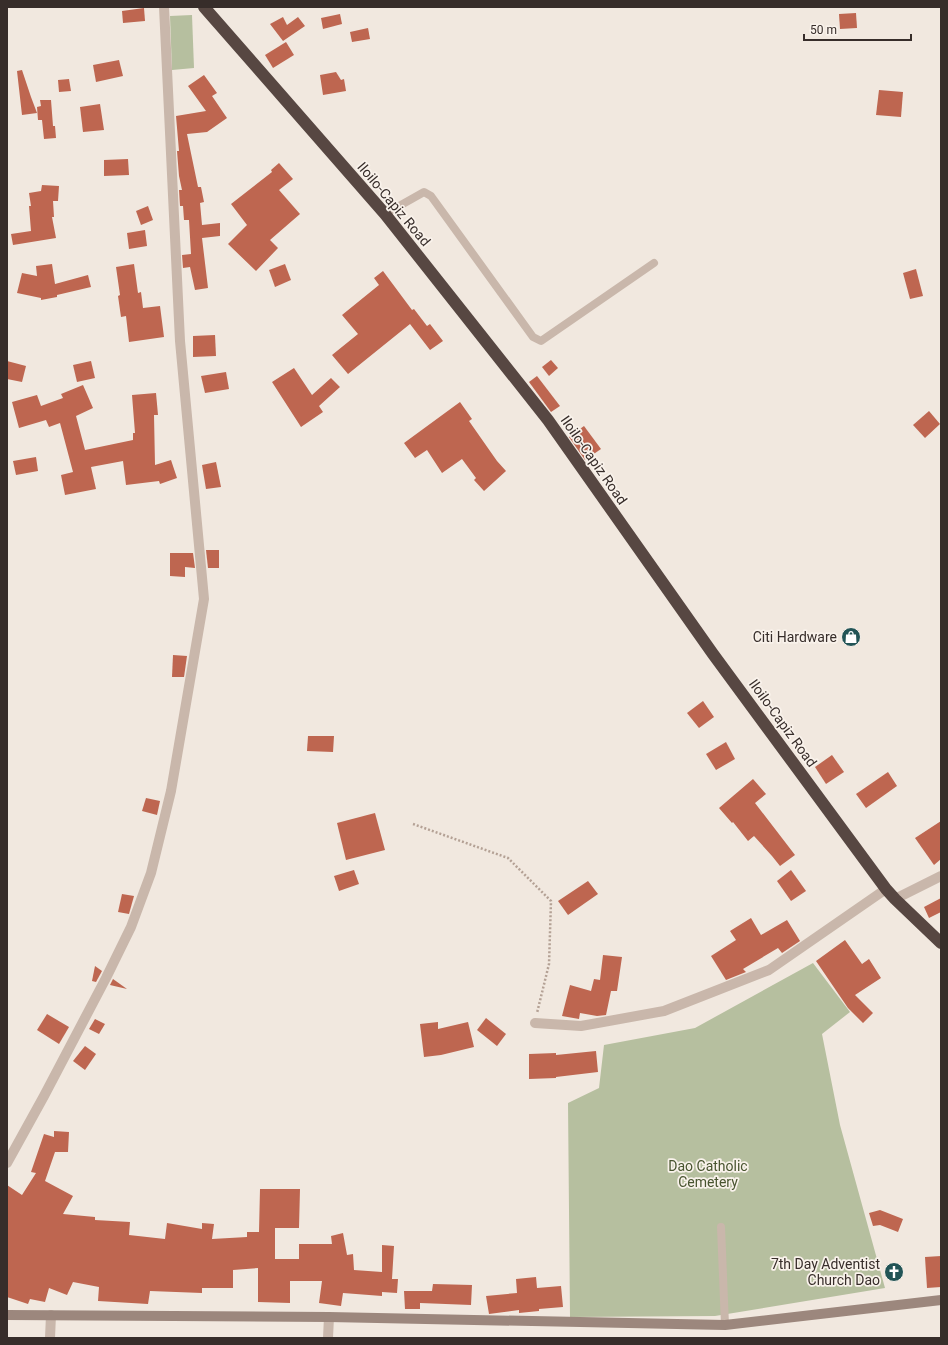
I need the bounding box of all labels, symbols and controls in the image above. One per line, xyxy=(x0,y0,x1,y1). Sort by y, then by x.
scale bar xyxy=(804,16,911,42)
text: 50 m xyxy=(810,23,837,37)
street label: Iloilo-Capiz Road xyxy=(354,159,434,249)
street label: Iloilo-Capiz Road xyxy=(558,413,630,507)
shop icon: Citi Hardware xyxy=(840,626,862,648)
place label: Citi Hardware xyxy=(753,629,837,645)
street label: Iloilo-Capiz Road xyxy=(746,676,820,770)
park label: Dao Catholic Cemetery xyxy=(668,1158,748,1190)
place label: 7th Day Adventist Church Dao xyxy=(771,1256,880,1288)
church icon: 7th Day Adventist Church Dao xyxy=(883,1261,905,1283)

